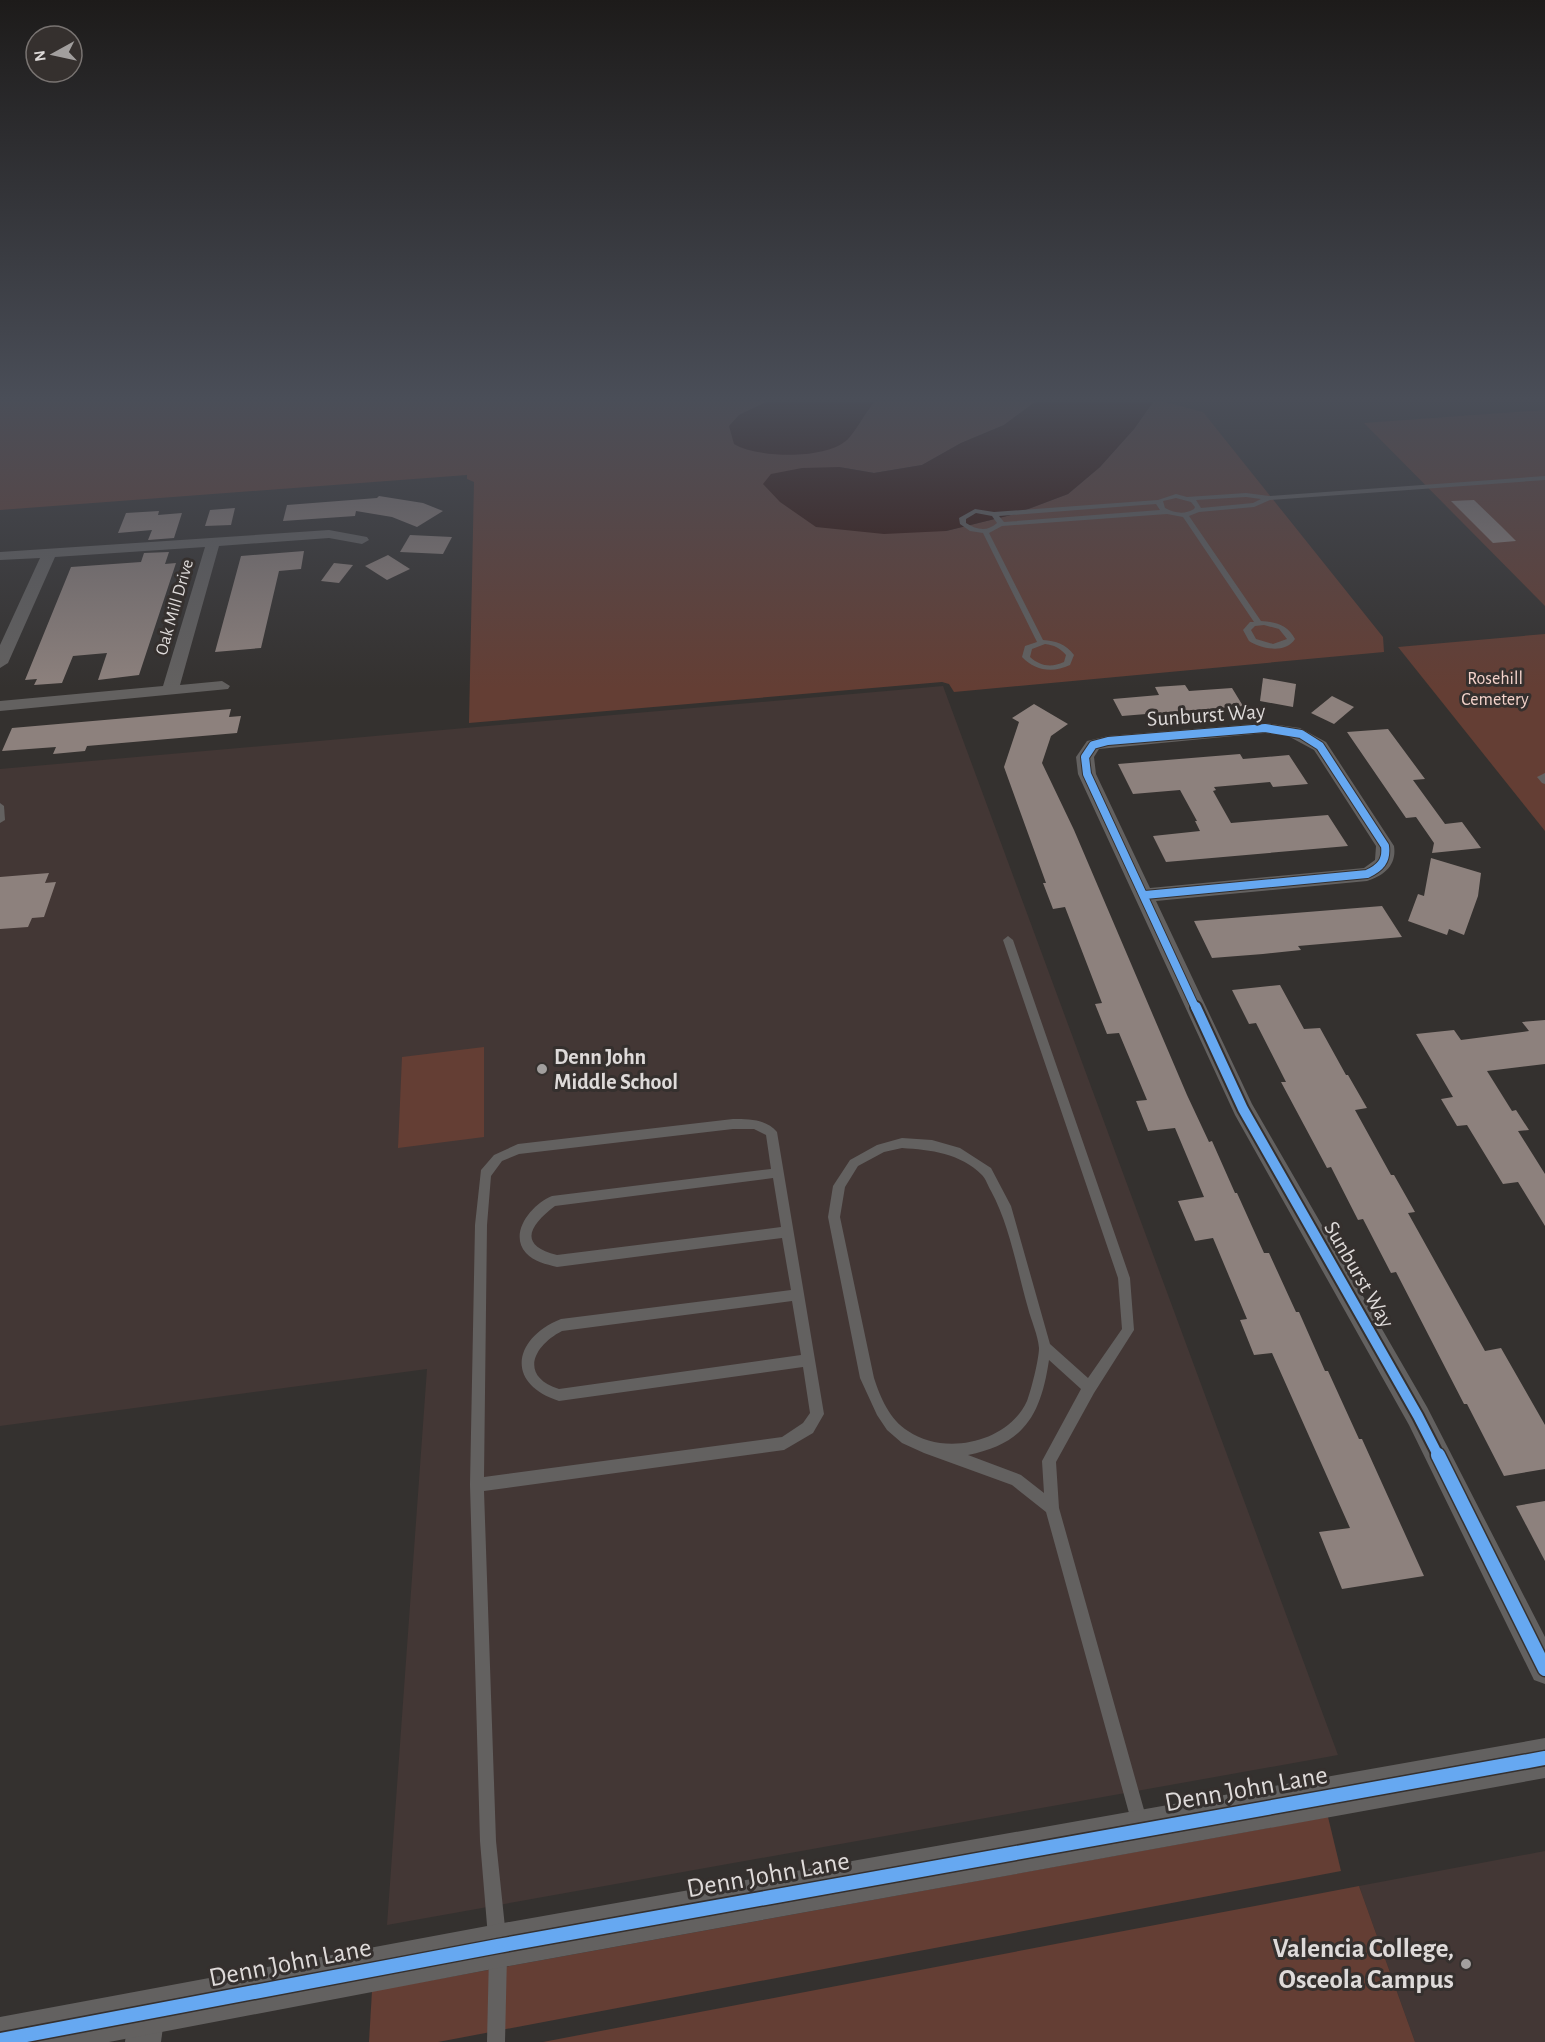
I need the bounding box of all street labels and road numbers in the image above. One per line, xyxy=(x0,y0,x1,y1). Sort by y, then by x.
street label: Oak Mill Drive xyxy=(153,557,197,657)
street label: Sunburst Way xyxy=(1146,700,1267,730)
street label: Sunburst Way xyxy=(1320,1218,1399,1332)
street label: Denn John Lane xyxy=(1162,1761,1330,1816)
street label: Denn John Lane xyxy=(684,1847,852,1902)
street label: Denn John Lane xyxy=(207,1933,374,1991)

